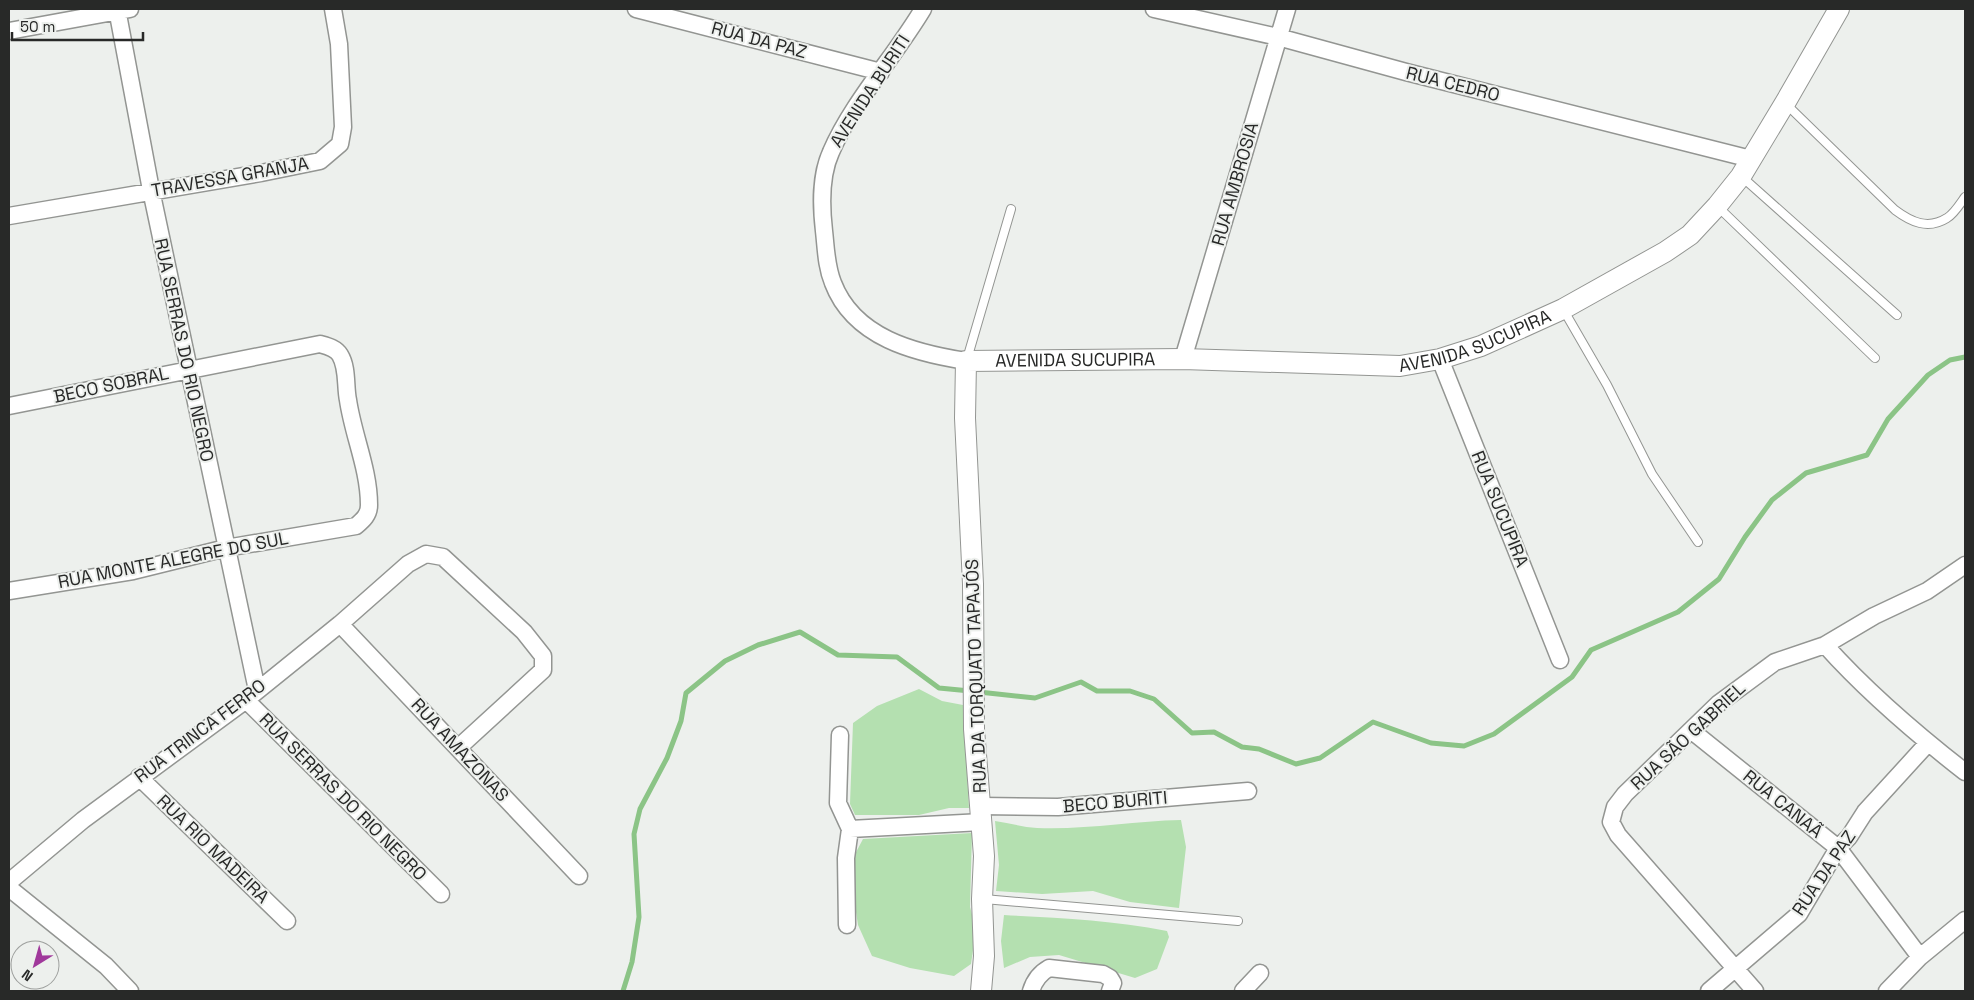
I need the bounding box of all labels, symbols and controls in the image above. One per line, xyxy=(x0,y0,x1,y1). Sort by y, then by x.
scale bar xyxy=(12,10,144,42)
street label: RUA DA PAZ xyxy=(709,16,809,63)
text: 50 m xyxy=(20,17,55,36)
street label: AVENIDA BURITI xyxy=(825,30,915,152)
street label: RUA CEDRO xyxy=(1404,61,1502,106)
street label: RUA AMBROSIA xyxy=(1206,119,1263,248)
street label: TRAVESSA GRANJA xyxy=(149,151,310,202)
street label: RUA SERRAS DO RIO NEGRO xyxy=(150,236,219,464)
street label: AVENIDA SUCUPIRA xyxy=(1397,304,1554,377)
street label: AVENIDA SUCUPIRA xyxy=(995,347,1155,372)
street label: BECO SOBRAL xyxy=(51,361,171,408)
street label: RUA SUCUPIRA xyxy=(1467,447,1534,570)
street label: RUA MONTE ALEGRE DO SUL xyxy=(56,526,290,593)
street label: RUA DA TORQUATO TAPAJÓS xyxy=(960,558,991,794)
street label: RUA TRINCA FERRO xyxy=(130,674,270,787)
street label: RUA SÃO GABRIEL xyxy=(1626,676,1750,795)
street label: RUA AMAZONAS xyxy=(407,693,514,806)
street label: RUA SERRAS DO RIO NEGRO xyxy=(255,708,432,885)
street label: RUA CANAÃ xyxy=(1739,764,1828,843)
street label: BECO BURITI xyxy=(1062,785,1168,818)
street label: RUA RIO MADEIRA xyxy=(152,789,274,908)
street label: RUA DA PAZ xyxy=(1787,826,1860,920)
north arrow xyxy=(10,940,60,990)
text: N xyxy=(18,965,36,985)

